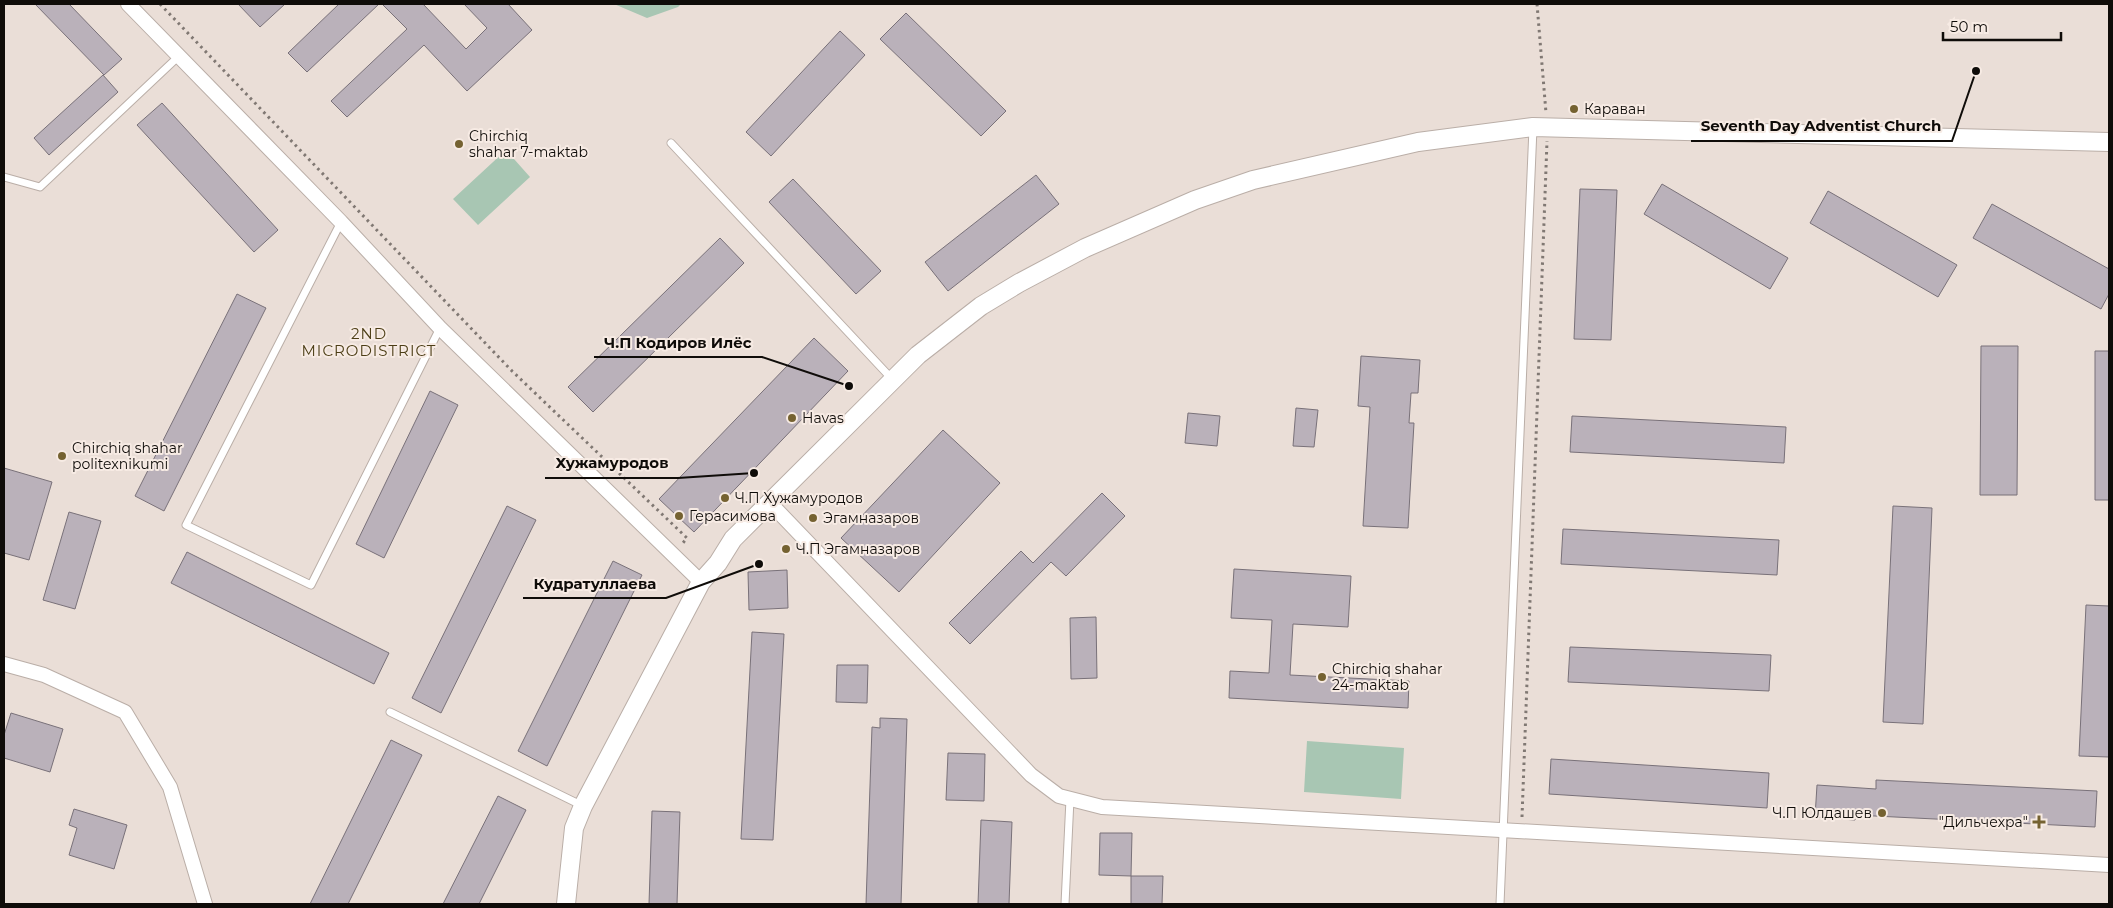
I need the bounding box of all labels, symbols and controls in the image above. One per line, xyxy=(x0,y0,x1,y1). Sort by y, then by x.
scale bar xyxy=(1943,10,2060,42)
text: 50 m xyxy=(1950,17,1988,36)
place label: Караван xyxy=(1584,100,1646,118)
marker: Караван xyxy=(1568,103,1580,115)
callout: Seventh Day Adventist Church xyxy=(1691,111,1952,141)
text: Seventh Day Adventist Church xyxy=(1701,116,1941,135)
place label: Chirchiq shahar 7-maktab xyxy=(469,127,588,161)
marker: Chirchiq shahar 7-maktab xyxy=(453,138,465,150)
district label: 2ND MICRODISTRICT xyxy=(302,324,436,360)
callout: Ч.П Кодиров Илёс xyxy=(594,327,762,357)
text: Ч.П Кодиров Илёс xyxy=(604,333,752,352)
place label: Havas xyxy=(802,409,844,427)
marker: Havas xyxy=(786,412,798,424)
place label: Chirchiq shahar politexnikumi xyxy=(72,439,183,473)
callout: Хужамуродов xyxy=(545,448,678,478)
marker: Chirchiq shahar politexnikumi xyxy=(56,450,68,462)
text: Хужамуродов xyxy=(555,453,669,472)
place label: Ч.П Хужамуродов xyxy=(735,489,863,507)
marker: Ч.П Хужамуродов xyxy=(719,492,731,504)
place label: Герасимова xyxy=(689,507,776,525)
place label: Эгамназаров xyxy=(823,509,919,527)
marker: Герасимова xyxy=(673,510,685,522)
marker: Эгамназаров xyxy=(807,512,819,524)
place label: Ч.П Эгамназаров xyxy=(796,540,920,558)
marker: Ч.П Эгамназаров xyxy=(780,543,792,555)
callout: Кудратуллаева xyxy=(523,568,666,598)
text: Кудратуллаева xyxy=(534,574,656,593)
place label: Chirchiq shahar 24-maktab xyxy=(1332,660,1443,694)
marker: Chirchiq shahar 24-maktab xyxy=(1316,671,1328,683)
place label: Ч.П Юлдашев xyxy=(1772,804,1872,822)
marker: Ч.П Юлдашев xyxy=(1876,807,1888,819)
place label: "Дильчехра" xyxy=(1939,813,2028,831)
marker: "Дильчехра" xyxy=(2032,815,2046,829)

